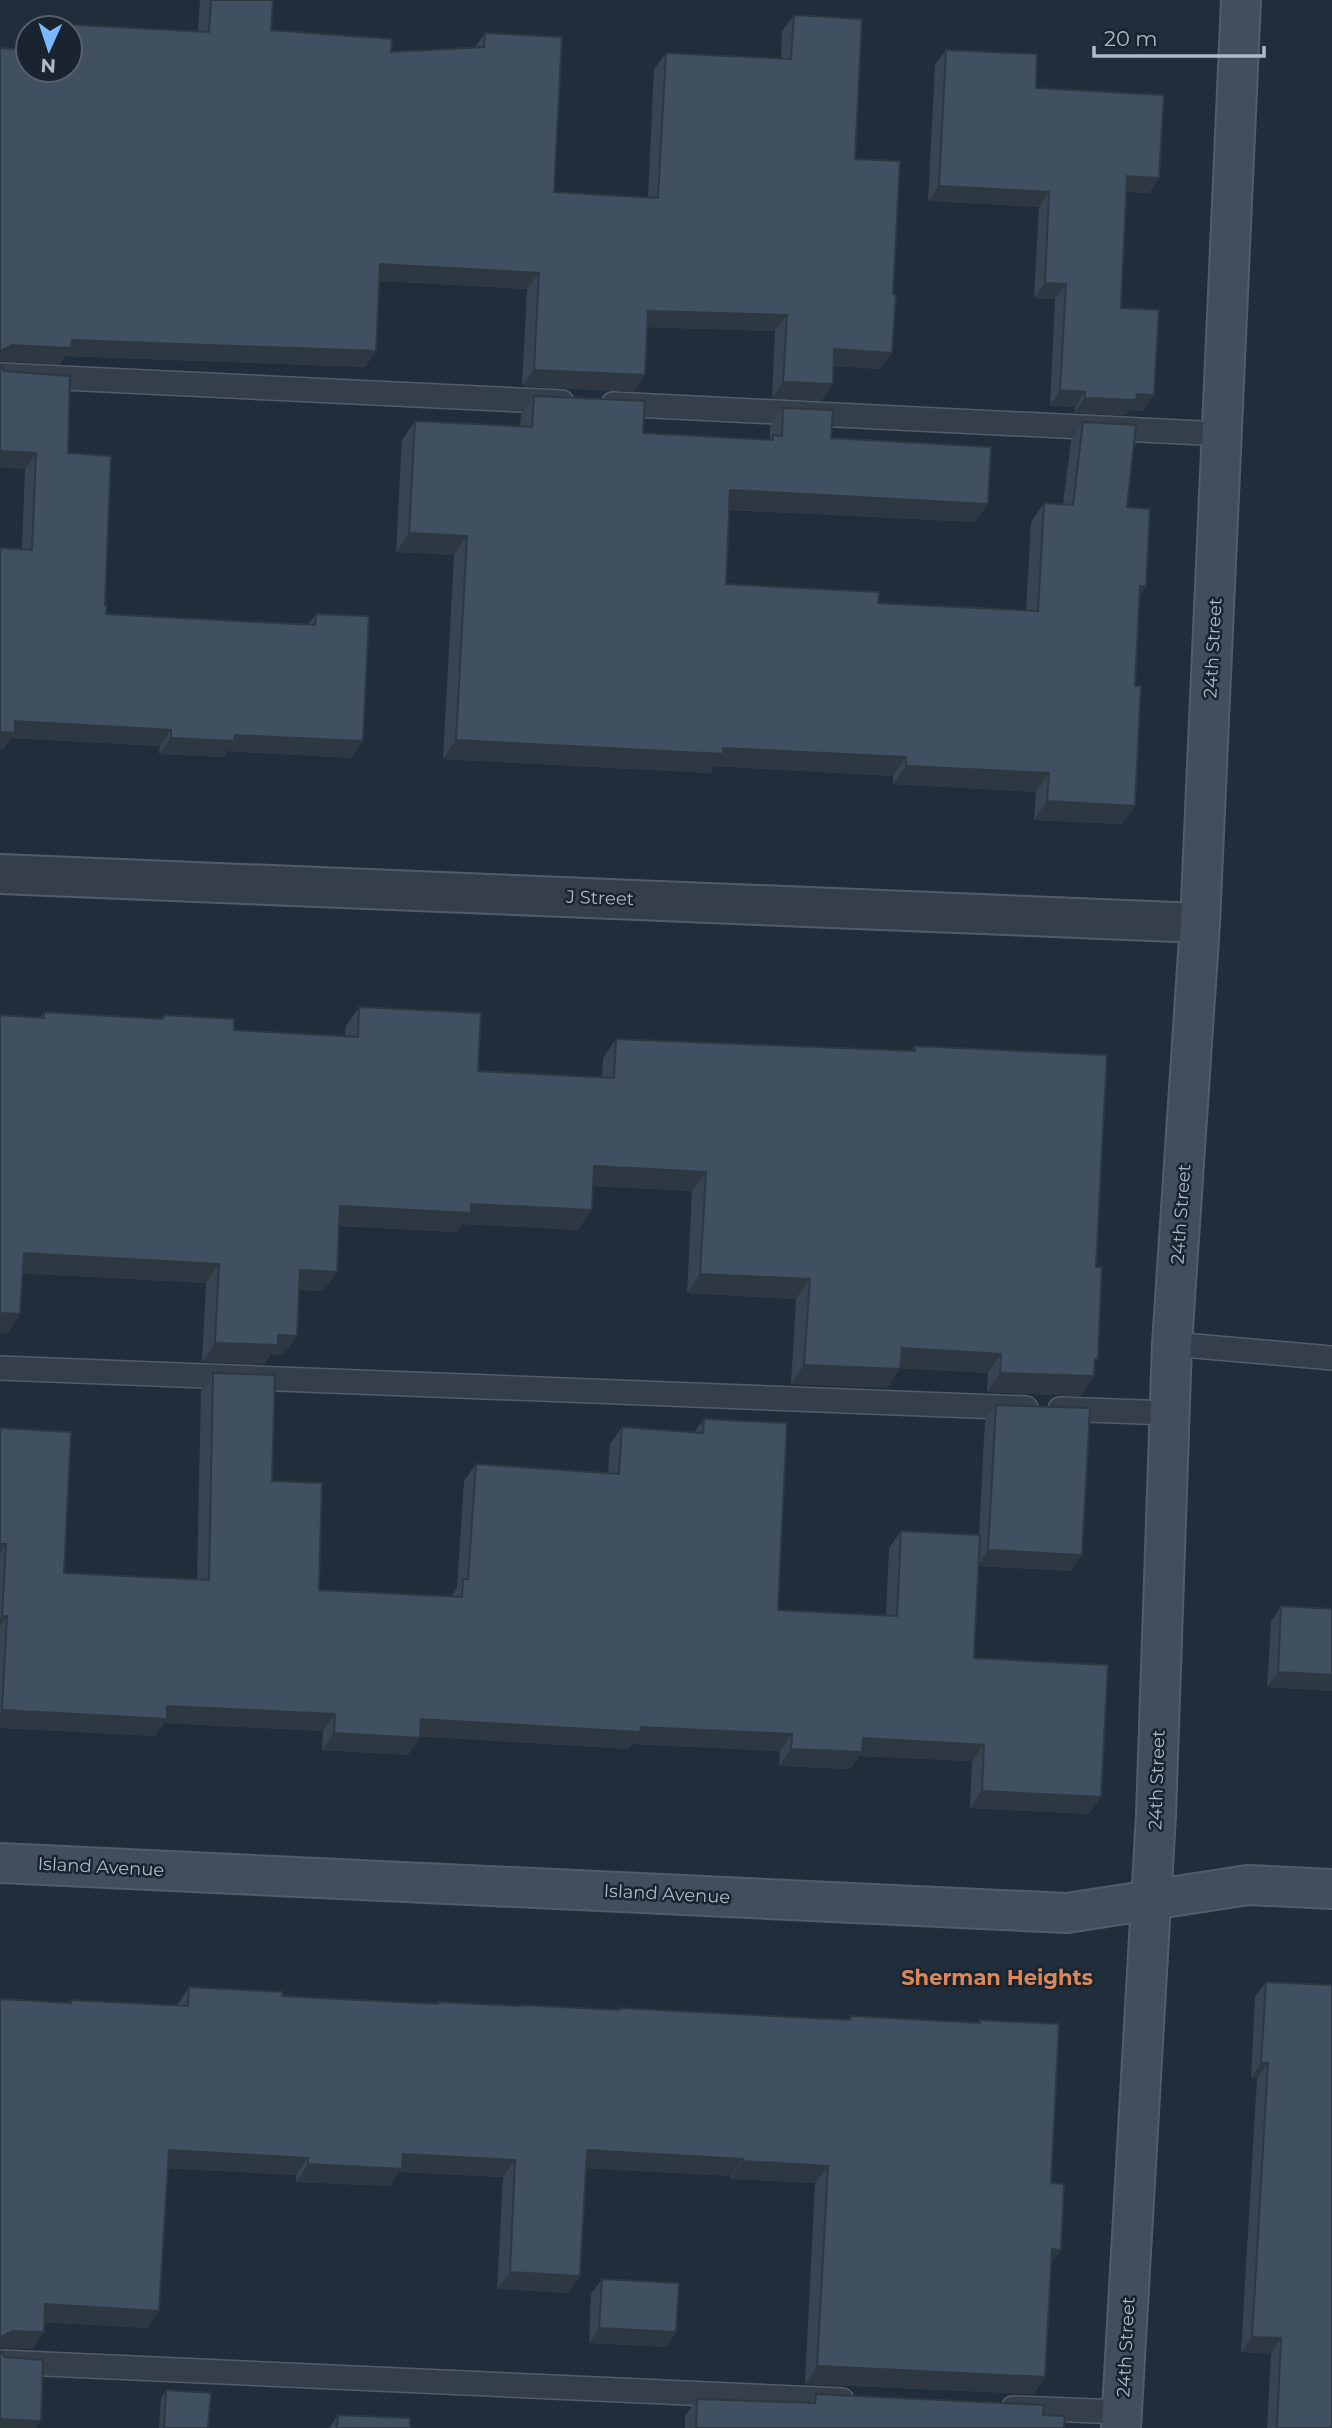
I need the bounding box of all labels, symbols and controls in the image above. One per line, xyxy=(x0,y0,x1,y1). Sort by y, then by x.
north arrow xyxy=(14,14,84,84)
scale bar xyxy=(1094,14,1264,58)
text: 20 m xyxy=(1104,26,1158,51)
text: N xyxy=(40,54,56,77)
street label: 24th Street xyxy=(1199,597,1227,699)
street label: J Street xyxy=(565,886,634,910)
street label: 24th Street xyxy=(1167,1163,1195,1265)
street label: 24th Street xyxy=(1144,1729,1170,1831)
street label: Island Avenue xyxy=(37,1853,165,1881)
street label: Island Avenue xyxy=(603,1880,731,1908)
district label: Sherman Heights xyxy=(901,1965,1093,1990)
street label: 24th Street xyxy=(1112,2296,1140,2398)

